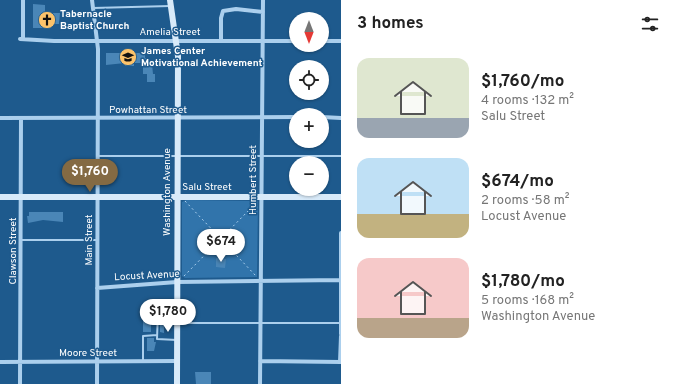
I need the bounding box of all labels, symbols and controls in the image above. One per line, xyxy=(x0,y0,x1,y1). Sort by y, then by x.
place label: Tabernacle Baptist Church xyxy=(60,8,130,33)
church icon: Tabernacle Baptist Church xyxy=(37,10,57,30)
north arrow xyxy=(289,12,329,52)
map controls xyxy=(289,12,329,196)
text: 3 homes xyxy=(357,13,424,35)
icon: filters xyxy=(639,13,661,35)
street label: Amelia Street xyxy=(139,26,201,39)
place label: James Center Motivational Achievement xyxy=(141,45,262,70)
school or university icon: James Center Motivational Achievement xyxy=(118,47,138,67)
button: locate xyxy=(289,60,329,100)
text: $1,760/mo xyxy=(481,71,564,93)
icon: home xyxy=(389,74,437,122)
text: 4 rooms · 132 m² xyxy=(481,93,574,109)
street label: Powhattan Street xyxy=(109,104,187,117)
button: + xyxy=(289,108,329,148)
text: Salu Street xyxy=(481,109,545,125)
street label: Humbert Street xyxy=(247,145,260,215)
street label: Washington Avenue xyxy=(161,148,174,236)
button: − xyxy=(289,156,329,196)
pin: $1,760 xyxy=(57,159,123,193)
text: $1,760 xyxy=(71,164,109,180)
text: $674/mo xyxy=(481,171,554,193)
icon: home xyxy=(389,174,437,222)
street label: Salu Street xyxy=(182,181,232,194)
text: 2 rooms · 58 m² xyxy=(481,193,569,209)
text: Locust Avenue xyxy=(481,209,566,225)
street label: Main Street xyxy=(83,214,96,266)
street label: Clawson Street xyxy=(7,217,20,284)
pin: $674 xyxy=(197,229,245,263)
text: $674 xyxy=(206,234,236,250)
street label: Locust Avenue xyxy=(114,268,180,284)
text: $1,780/mo xyxy=(481,271,565,293)
icon: home xyxy=(389,274,437,322)
text: 5 rooms · 168 m² xyxy=(481,293,574,309)
pin: $1,780 xyxy=(135,299,201,333)
text: $1,780 xyxy=(149,304,187,320)
text: Washington Avenue xyxy=(481,309,595,325)
street label: Moore Street xyxy=(59,347,117,360)

